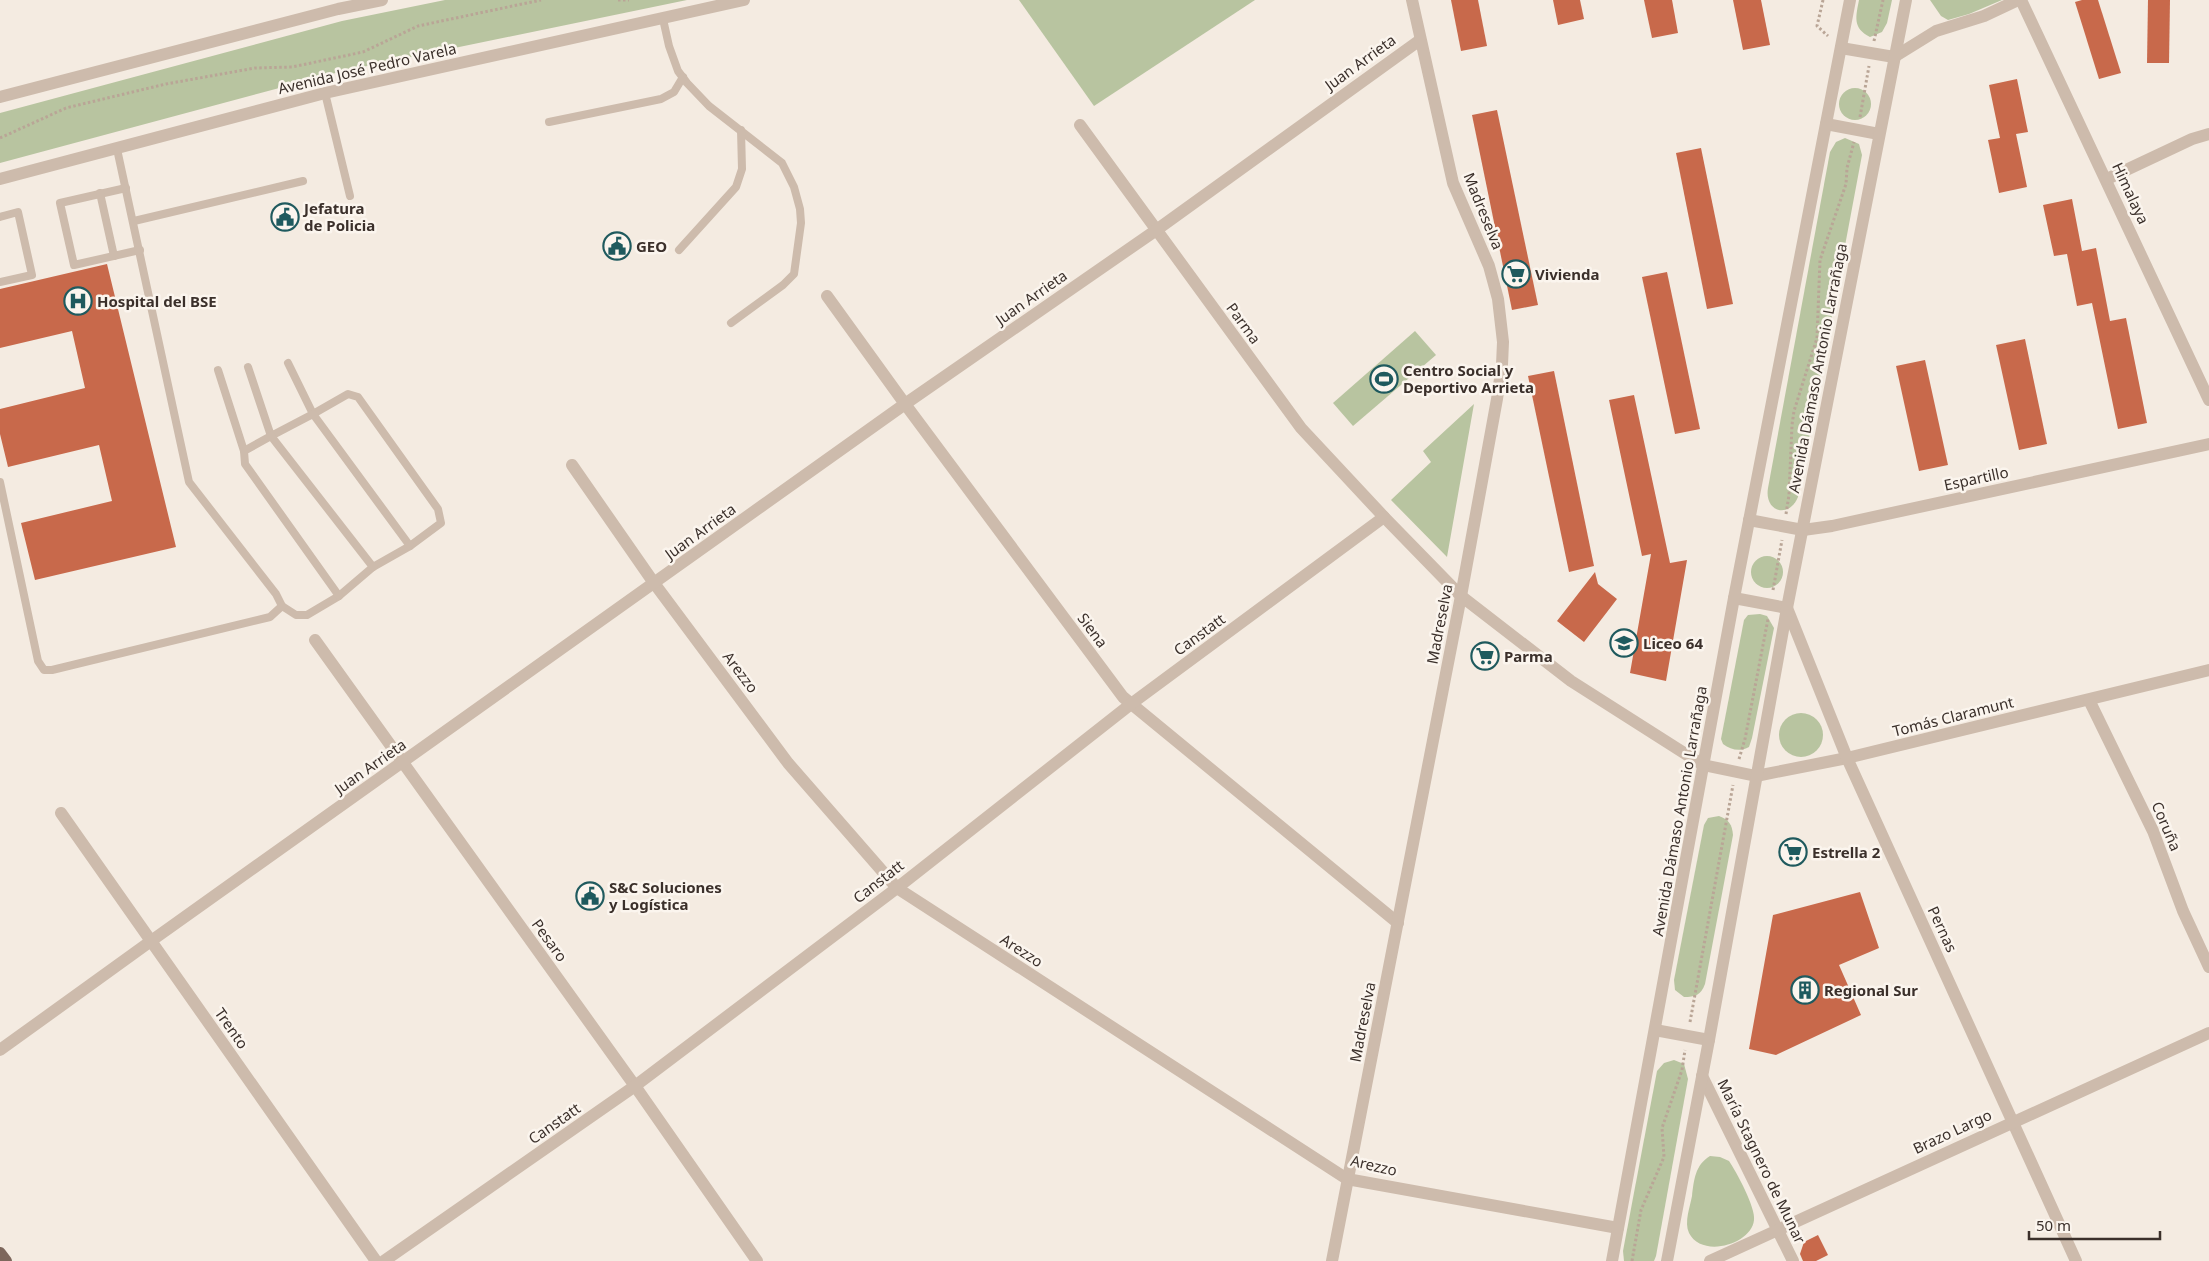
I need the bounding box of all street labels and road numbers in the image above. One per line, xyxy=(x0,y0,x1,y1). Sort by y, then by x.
street label: Juan Arrieta xyxy=(1319,29,1399,96)
street label: Avenida José Pedro Varela xyxy=(276,38,458,98)
street label: Himalaya xyxy=(2108,159,2154,227)
street label: Madreselva xyxy=(1460,170,1508,252)
street label: Avenida Dámaso Antonio Larrañaga xyxy=(1783,241,1851,495)
street label: Juan Arrieta xyxy=(990,265,1071,330)
street label: Parma xyxy=(1222,298,1266,348)
street label: Espartillo xyxy=(1942,461,2010,495)
street label: Juan Arrieta xyxy=(659,498,739,565)
street label: Madreselva xyxy=(1421,582,1457,666)
street label: Canstatt xyxy=(1169,608,1229,659)
street label: Siena xyxy=(1073,609,1113,651)
street label: Arezzo xyxy=(719,647,763,697)
street label: Avenida Dámaso Antonio Larrañaga xyxy=(1647,684,1711,938)
street label: Tomás Claramunt xyxy=(1890,691,2016,741)
street label: Juan Arrieta xyxy=(329,734,410,799)
street label: Coruña xyxy=(2148,798,2186,854)
street label: Canstatt xyxy=(849,855,908,907)
street label: Pernas xyxy=(1924,903,1962,955)
street label: Pesaro xyxy=(528,915,572,965)
street label: Arezzo xyxy=(997,929,1047,971)
street label: Madreselva xyxy=(1344,980,1380,1064)
street label: Trento xyxy=(211,1004,253,1052)
street label: María Stagnero de Munar xyxy=(1713,1075,1811,1247)
street label: Canstatt xyxy=(524,1098,584,1148)
street label: Brazo Largo xyxy=(1909,1104,1995,1158)
street label: Arezzo xyxy=(1349,1150,1399,1180)

